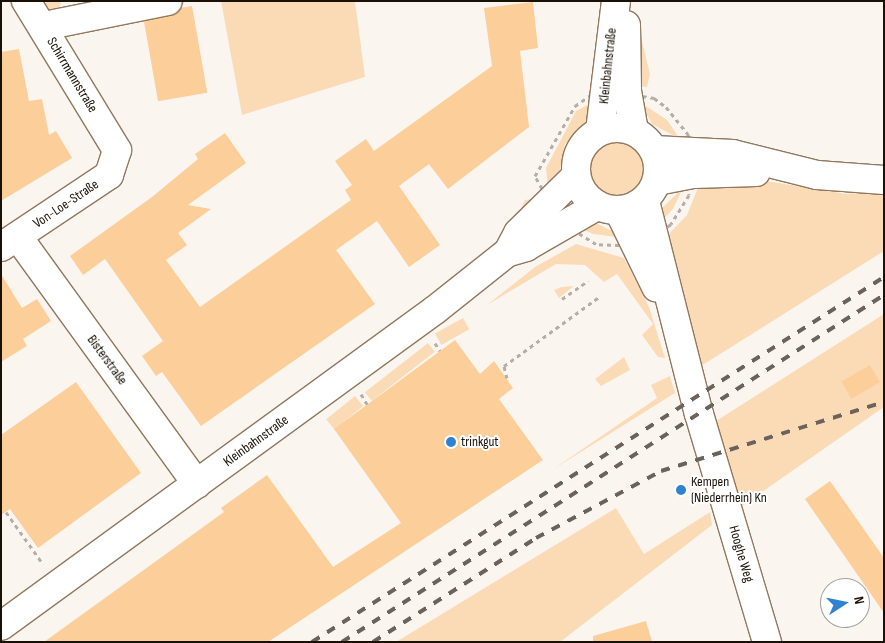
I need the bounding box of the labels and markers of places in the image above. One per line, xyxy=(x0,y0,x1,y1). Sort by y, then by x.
place label: trinkgut xyxy=(461,434,499,450)
marker: trinkgut xyxy=(445,436,457,448)
place label: Kempen (Niederrhein) Kn xyxy=(691,474,767,507)
marker: Kempen (Niederrhein) Kn xyxy=(675,484,687,496)

